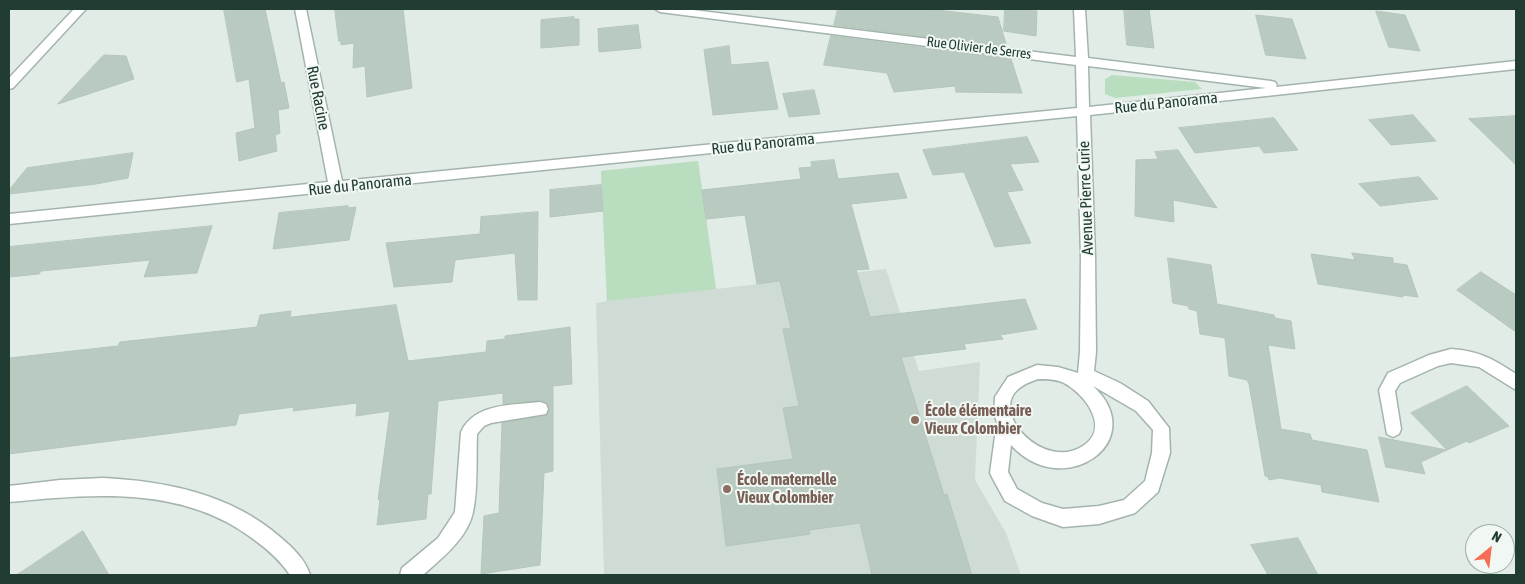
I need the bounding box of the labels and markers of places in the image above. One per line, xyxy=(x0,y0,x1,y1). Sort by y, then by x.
place label: École élémentaire Vieux Colombier xyxy=(925,401,1032,439)
marker: École élémentaire Vieux Colombier xyxy=(909,414,921,426)
place label: École maternelle Vieux Colombier xyxy=(737,470,837,508)
marker: École maternelle Vieux Colombier xyxy=(721,483,733,495)

